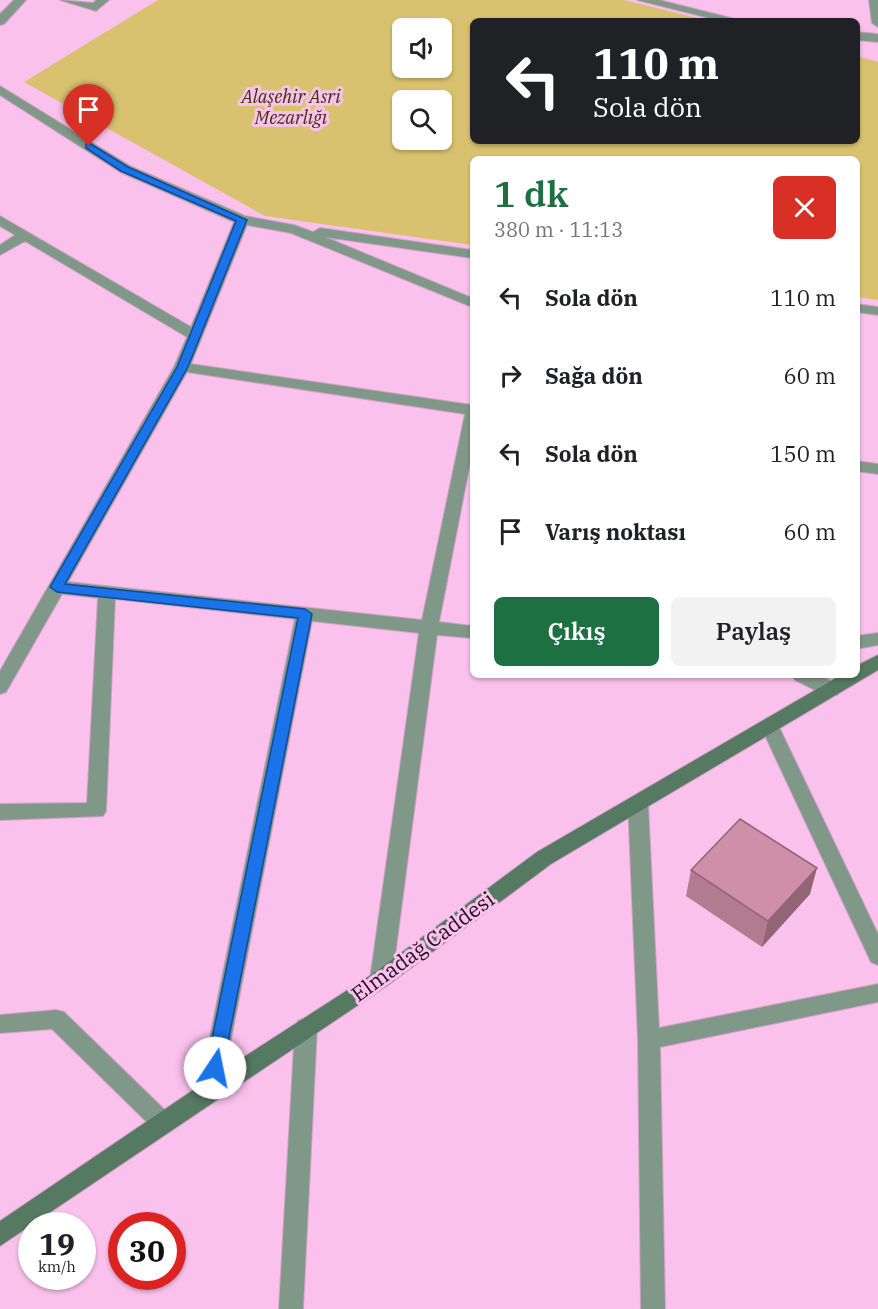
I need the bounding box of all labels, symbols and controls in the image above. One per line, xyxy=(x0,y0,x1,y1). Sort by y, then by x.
map controls xyxy=(392,18,452,150)
button: sound xyxy=(392,18,452,78)
text: 110 m xyxy=(593,36,719,91)
icon: left xyxy=(494,42,572,120)
pin xyxy=(63,84,114,146)
park label: Alaşehir Asri Mezarlığı xyxy=(240,85,341,129)
text: Sola dön xyxy=(593,89,702,124)
button: search xyxy=(392,90,452,150)
icon: arrive xyxy=(72,93,105,126)
text: 1 dk xyxy=(494,170,568,217)
button: close xyxy=(773,176,836,239)
text: 380 m · 11:13 xyxy=(494,216,623,243)
icon: left xyxy=(494,281,527,314)
text: Sola dön xyxy=(545,283,638,312)
text: 110 m xyxy=(770,283,836,312)
icon: right xyxy=(494,359,527,392)
text: Sağa dön xyxy=(545,361,643,390)
text: 60 m xyxy=(784,361,836,390)
icon: left xyxy=(494,437,527,470)
text: Sola dön xyxy=(545,439,638,468)
text: 150 m xyxy=(770,439,836,468)
icon: arrive xyxy=(494,515,527,548)
text: Varış noktası xyxy=(545,517,686,546)
text: 60 m xyxy=(784,517,836,546)
button: Çıkış xyxy=(494,597,659,666)
button: Paylaş xyxy=(671,597,836,666)
street label: Elmadağ Caddesi xyxy=(345,885,500,1008)
position arrow xyxy=(183,1036,247,1100)
speed limit sign: 30 xyxy=(108,1212,186,1290)
text: 19 xyxy=(39,1224,75,1263)
text: km/h xyxy=(38,1257,76,1276)

